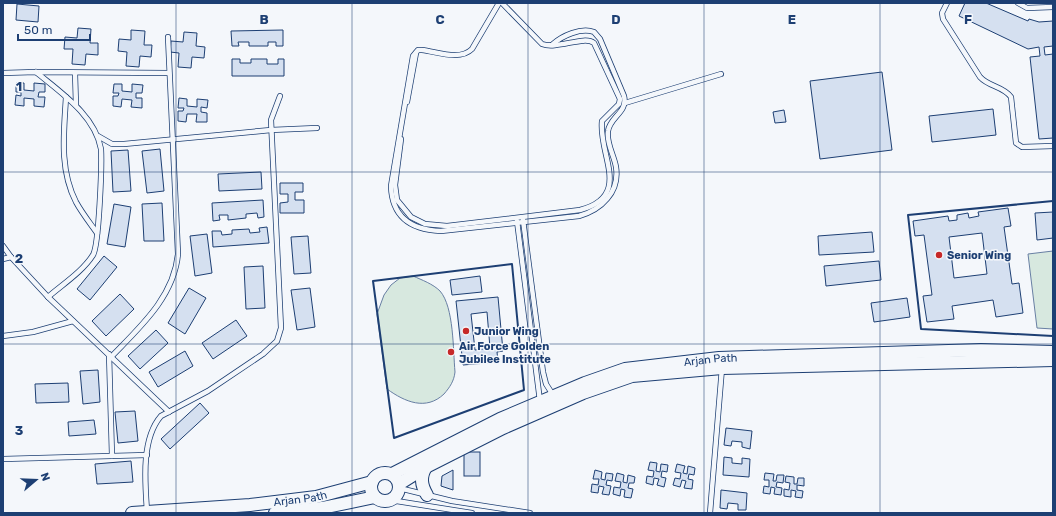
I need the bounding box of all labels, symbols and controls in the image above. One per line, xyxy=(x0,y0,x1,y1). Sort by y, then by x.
text: B xyxy=(259,12,269,27)
text: C xyxy=(435,12,445,27)
text: D xyxy=(611,12,621,27)
text: E xyxy=(788,12,796,27)
text: F xyxy=(964,12,972,27)
scale bar xyxy=(18,16,90,42)
text: 50 m xyxy=(24,23,52,37)
text: 1 xyxy=(16,79,22,94)
place label: Senior Wing xyxy=(947,249,1011,262)
marker: Senior Wing xyxy=(934,250,944,260)
text: 2 xyxy=(15,251,23,266)
place label: Junior Wing xyxy=(474,325,539,338)
marker: Junior Wing xyxy=(461,326,471,336)
place label: Air Force Golden Jubilee Institute xyxy=(459,340,551,366)
marker: Air Force Golden Jubilee Institute xyxy=(446,347,456,357)
street label: Arjan Path xyxy=(683,351,738,369)
text: 3 xyxy=(15,423,24,438)
north arrow xyxy=(16,460,56,500)
text: N xyxy=(38,471,52,483)
street label: Arjan Path xyxy=(273,488,329,509)

